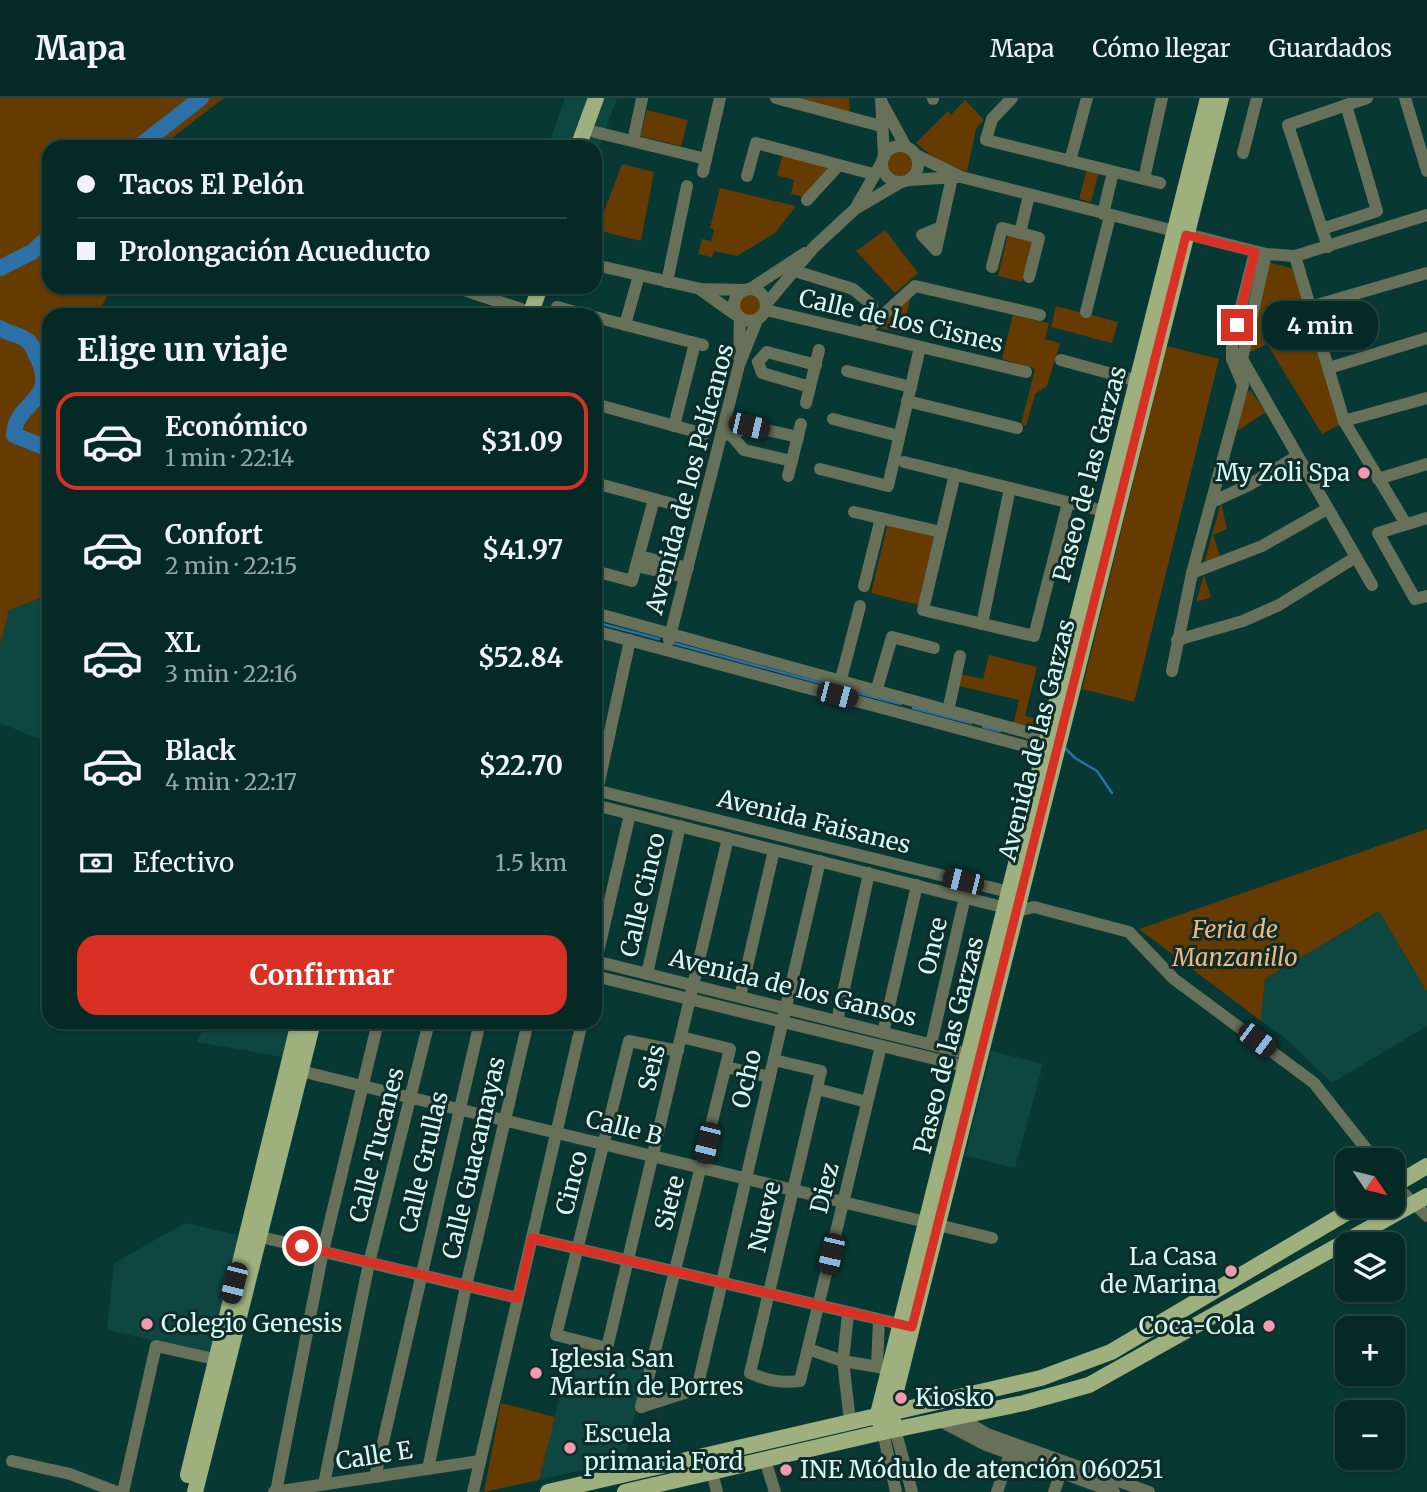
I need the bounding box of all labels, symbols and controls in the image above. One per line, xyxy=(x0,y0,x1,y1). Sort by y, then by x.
text: Mapa xyxy=(35,28,126,69)
text: Mapa xyxy=(990,33,1054,64)
text: Cómo llegar xyxy=(1092,33,1231,64)
text: Guardados xyxy=(1269,33,1392,64)
text: Tacos El Pelón xyxy=(119,168,304,201)
text: Prolongación Acueducto xyxy=(119,235,430,268)
street label: Calle de los Cisnes xyxy=(796,282,1006,359)
callout: 4 min xyxy=(1262,300,1377,350)
route end xyxy=(1221,309,1253,341)
text: 4 min xyxy=(1287,311,1353,340)
text: Elige un viaje xyxy=(77,330,288,370)
street label: Avenida de los Pelícanos xyxy=(638,340,741,619)
street label: Paseo de las Garzas xyxy=(1046,362,1133,585)
icon: car xyxy=(81,410,144,473)
text: Económico xyxy=(165,410,308,443)
car xyxy=(727,411,772,441)
text: $31.09 xyxy=(481,425,563,458)
text: 1 min · 22:14 xyxy=(165,443,294,472)
place label: My Zoli Spa xyxy=(1215,457,1350,488)
marker: My Zoli Spa xyxy=(1356,465,1372,481)
icon: car xyxy=(81,518,144,581)
text: Confort xyxy=(165,518,263,551)
text: $41.97 xyxy=(482,533,563,566)
text: 2 min · 22:15 xyxy=(165,551,297,580)
street label: Avenida de las Garzas xyxy=(991,616,1082,865)
icon: car xyxy=(81,626,144,689)
text: XL xyxy=(165,626,201,659)
text: $52.84 xyxy=(478,641,563,674)
text: 3 min · 22:16 xyxy=(165,659,297,688)
car xyxy=(814,679,861,711)
icon: car xyxy=(81,734,144,797)
text: Black xyxy=(165,734,236,767)
text: $22.70 xyxy=(479,749,563,782)
text: 4 min · 22:17 xyxy=(165,767,297,796)
street label: Avenida Faisanes xyxy=(713,782,914,861)
street label: Calle Cinco xyxy=(613,830,672,960)
icon: cash xyxy=(77,844,115,882)
text: Efectivo xyxy=(133,846,234,879)
text: 1.5 km xyxy=(495,848,567,877)
car xyxy=(941,866,986,896)
street label: Once xyxy=(911,914,954,978)
park label: Feria de Manzanillo xyxy=(1171,914,1298,973)
street label: Paseo de las Garzas xyxy=(907,933,990,1157)
button: Confirmar xyxy=(77,935,567,1015)
street label: Avenida de los Gansos xyxy=(665,942,920,1033)
car xyxy=(1234,1019,1281,1061)
street label: Seis xyxy=(631,1042,672,1094)
street label: Ocho xyxy=(725,1046,768,1111)
street label: Calle Guacamayas xyxy=(435,1054,512,1262)
street label: Calle Tucanes xyxy=(342,1064,411,1226)
street label: Calle Grullas xyxy=(392,1088,455,1236)
street label: Calle B xyxy=(583,1103,666,1152)
car xyxy=(692,1120,723,1166)
street label: Cinco xyxy=(549,1148,594,1218)
north arrow xyxy=(1335,1148,1405,1218)
map controls xyxy=(1335,1148,1405,1470)
street label: Diez xyxy=(803,1159,846,1217)
street label: Siete xyxy=(648,1172,691,1234)
street label: Nueve xyxy=(741,1178,788,1255)
route start xyxy=(286,1230,318,1262)
car xyxy=(817,1231,846,1277)
button: layers xyxy=(1335,1232,1405,1302)
place label: La Casa de Marina xyxy=(1100,1241,1217,1300)
car xyxy=(219,1260,250,1306)
marker: La Casa de Marina xyxy=(1223,1263,1239,1279)
place label: Colegio Genesis xyxy=(161,1308,343,1339)
place label: Coca-Cola xyxy=(1139,1310,1255,1341)
marker: Colegio Genesis xyxy=(139,1316,155,1332)
button: + xyxy=(1335,1316,1405,1386)
marker: Coca-Cola xyxy=(1261,1318,1277,1334)
place label: Iglesia San Martín de Porres xyxy=(550,1343,744,1402)
marker: Iglesia San Martín de Porres xyxy=(528,1365,544,1381)
place label: Kiosko xyxy=(915,1382,994,1413)
marker: Kiosko xyxy=(893,1390,909,1406)
button: − xyxy=(1335,1400,1405,1470)
place label: Escuela primaria Ford xyxy=(584,1418,743,1477)
street label: Calle E xyxy=(333,1434,415,1477)
marker: Escuela primaria Ford xyxy=(562,1440,578,1456)
place label: INE Módulo de atención 060251 xyxy=(800,1454,1163,1485)
marker: INE Módulo de atención 060251 xyxy=(778,1462,794,1478)

